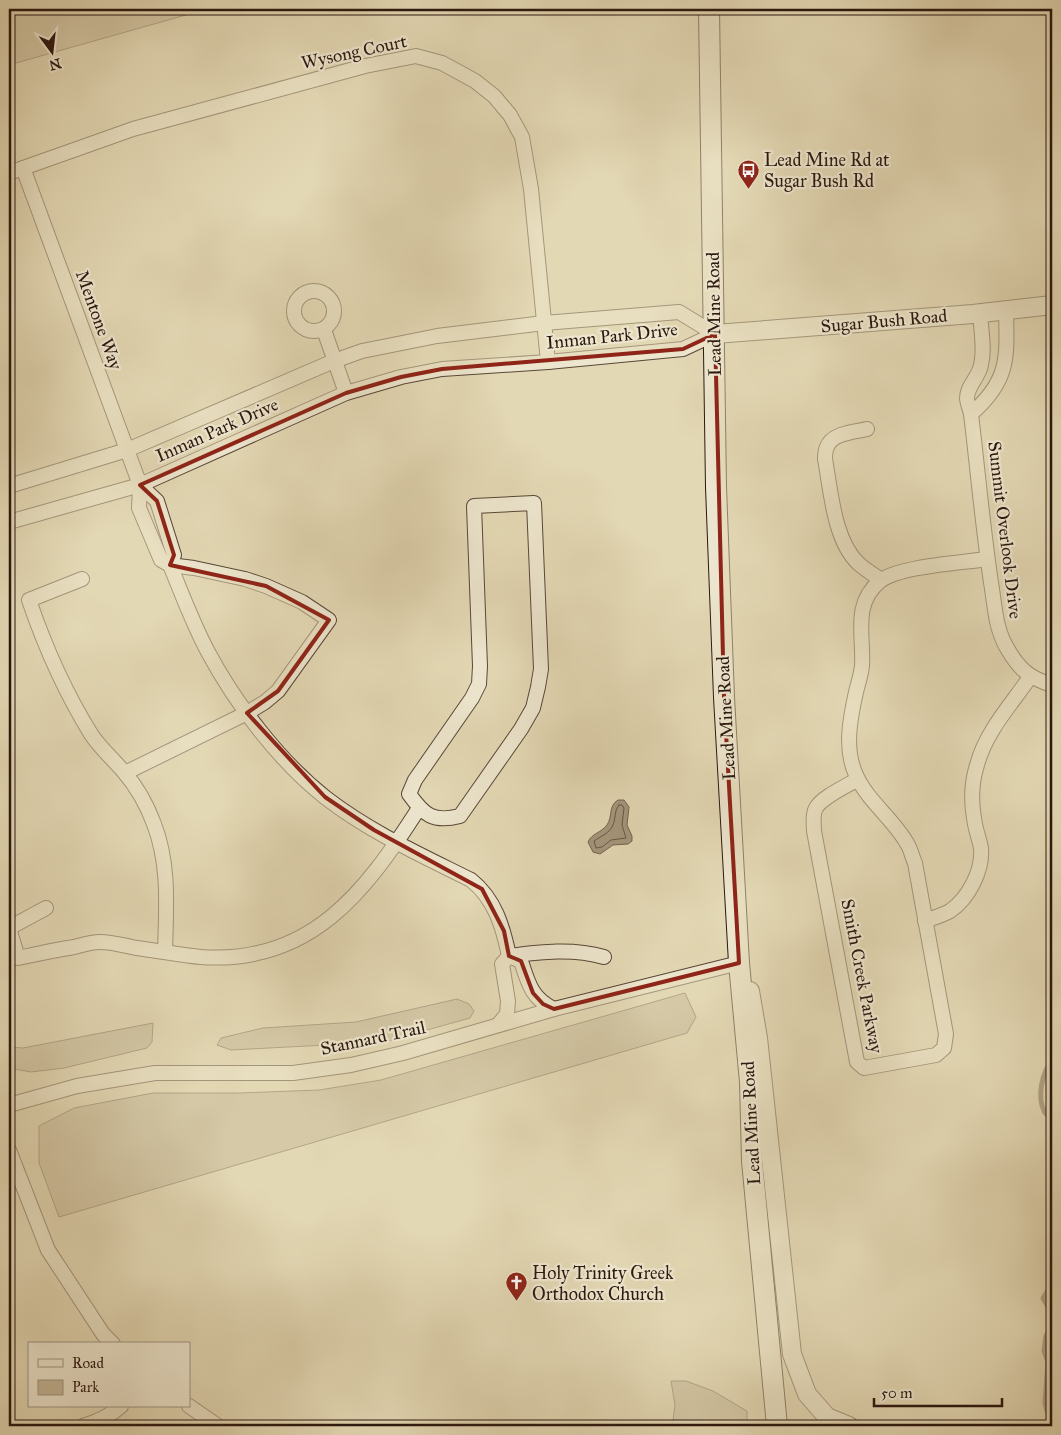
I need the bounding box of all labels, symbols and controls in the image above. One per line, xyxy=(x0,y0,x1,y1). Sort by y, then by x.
north arrow xyxy=(28,28,78,78)
street label: Wysong Court xyxy=(299,30,410,75)
text: N xyxy=(47,54,63,74)
place label: Lead Mine Rd at Sugar Bush Rd xyxy=(764,149,890,193)
bus stop icon: Lead Mine Rd at Sugar Bush Rd xyxy=(736,158,760,189)
street label: Lead Mine Road xyxy=(702,252,726,376)
street label: Mentone Way xyxy=(71,267,127,373)
street label: Sugar Bush Road xyxy=(820,305,948,338)
street label: Inman Park Drive xyxy=(545,318,679,354)
street label: Inman Park Drive xyxy=(152,393,282,467)
street label: Summit Overlook Drive xyxy=(983,440,1027,620)
street label: Lead Mine Road xyxy=(712,655,740,781)
street label: Smith Creek Parkway xyxy=(836,897,888,1056)
street label: Stannard Trail xyxy=(318,1016,428,1060)
street label: Lead Mine Road xyxy=(737,1060,765,1186)
place label: Holy Trinity Greek Orthodox Church xyxy=(532,1262,674,1305)
church icon: Holy Trinity Greek Orthodox Church xyxy=(504,1271,528,1302)
legend xyxy=(28,1342,190,1408)
text: Road xyxy=(72,1354,104,1372)
scale bar xyxy=(874,1375,1001,1407)
text: Park xyxy=(72,1378,99,1396)
text: 50 m xyxy=(881,1384,913,1402)

